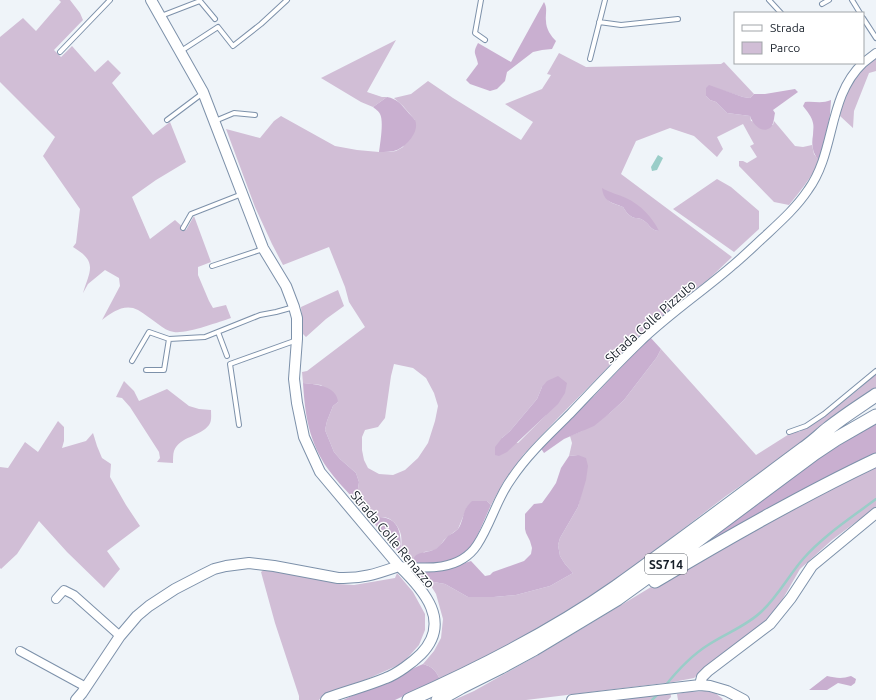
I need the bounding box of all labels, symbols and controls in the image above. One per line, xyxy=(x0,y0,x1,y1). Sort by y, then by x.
legend xyxy=(734,12,864,64)
text: Strada xyxy=(770,21,805,34)
text: Parco xyxy=(770,41,800,54)
street label: Strada Colle Pizzuto xyxy=(602,277,698,365)
street label: Strada Colle Renazzo xyxy=(348,488,438,590)
road number: SS714 xyxy=(645,554,687,574)

